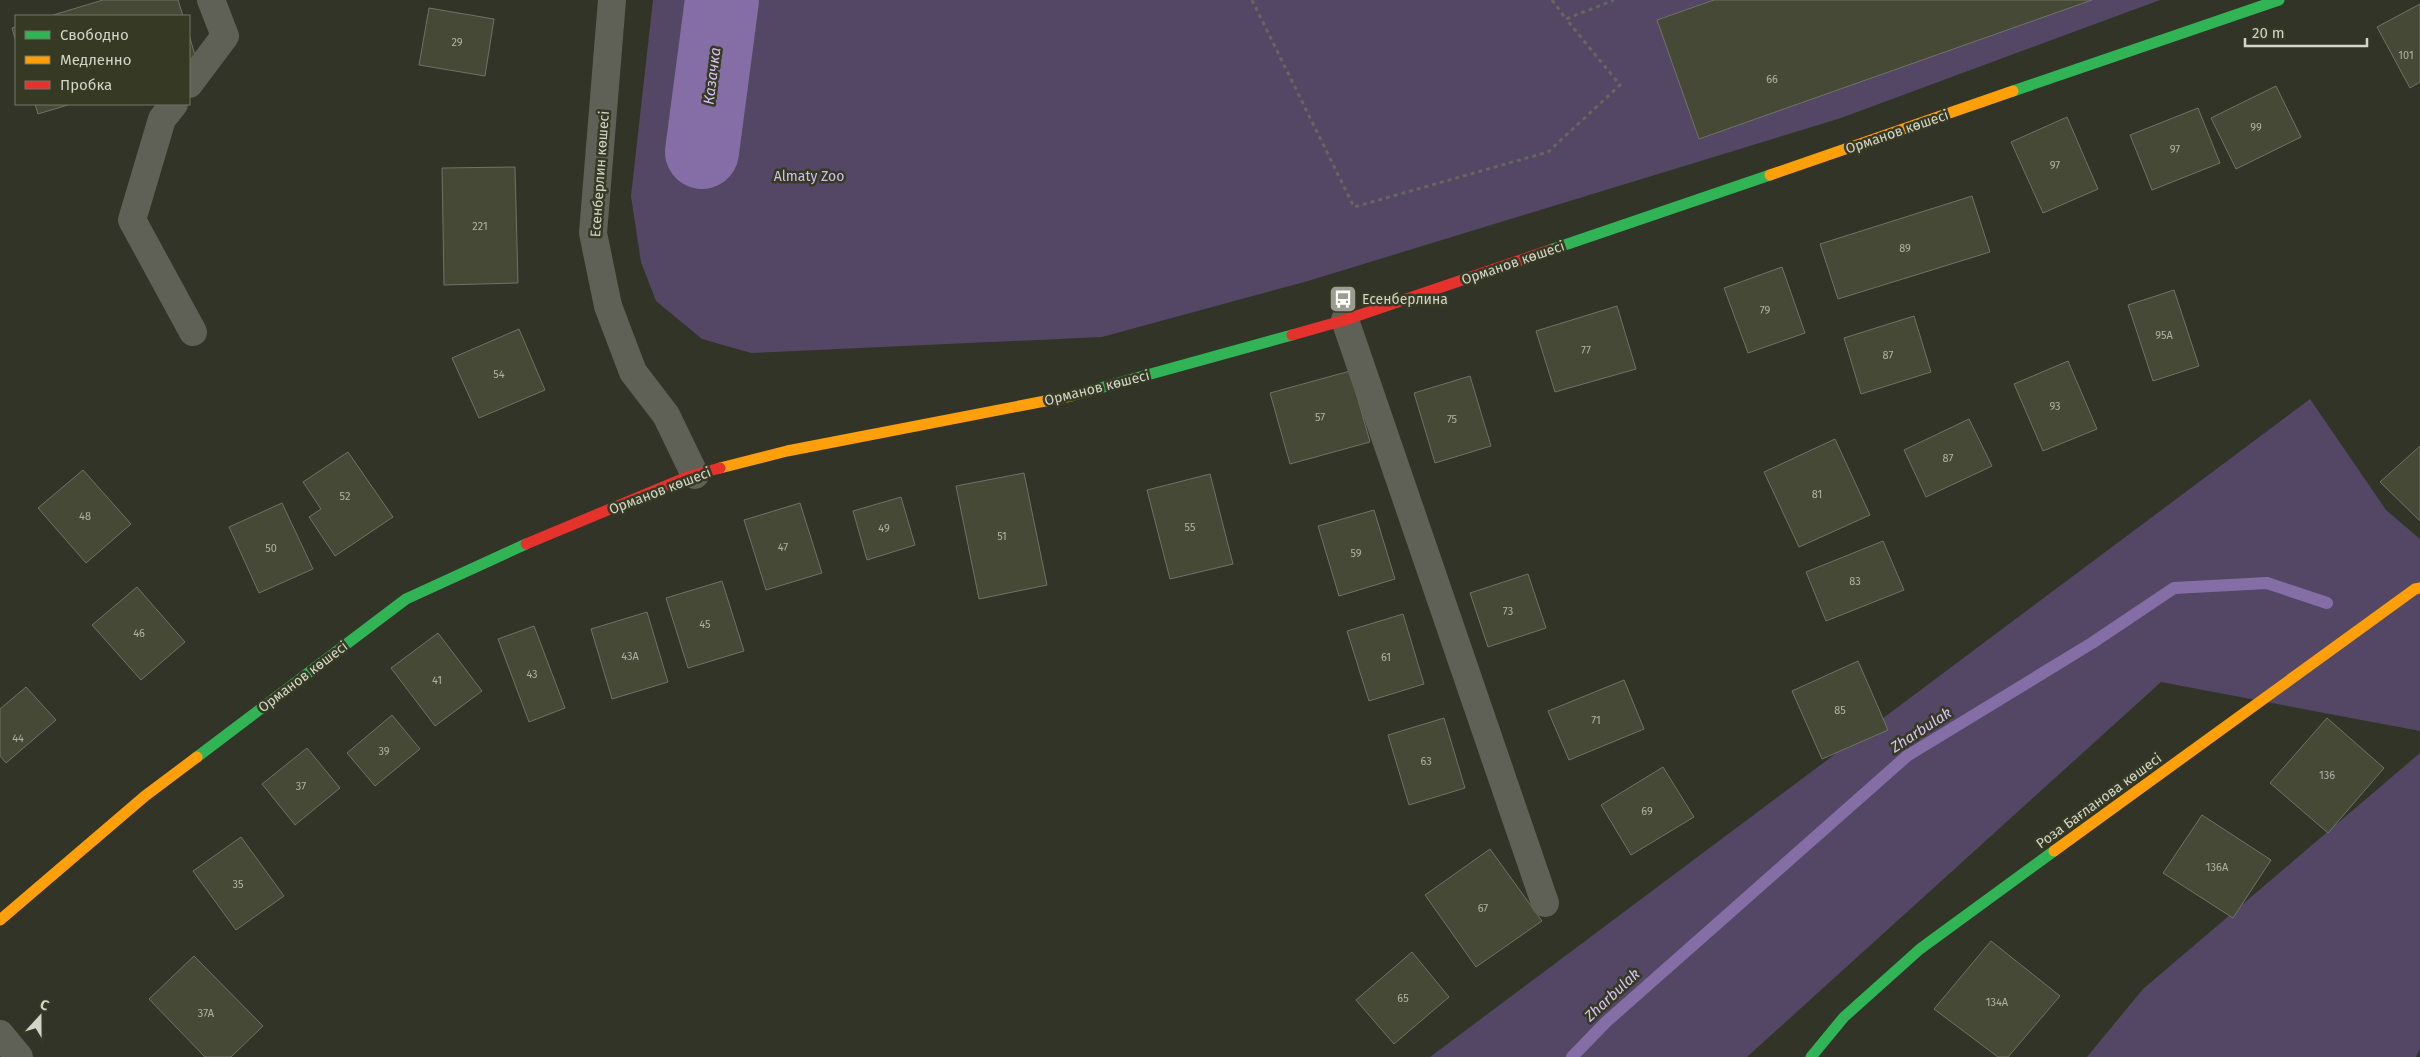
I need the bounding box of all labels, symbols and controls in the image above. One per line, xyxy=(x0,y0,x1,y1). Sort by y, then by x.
legend xyxy=(15,15,190,105)
scale bar xyxy=(2245,15,2368,47)
text: 20 m xyxy=(2252,24,2285,42)
text: Свободно xyxy=(60,26,129,44)
house number: 29 xyxy=(451,36,463,49)
water label: Казачка xyxy=(700,46,724,106)
house number: 101 xyxy=(2398,49,2414,62)
text: Медленно xyxy=(60,51,132,69)
house number: 66 xyxy=(1766,73,1778,86)
text: Пробка xyxy=(60,76,112,94)
street label: Орманов көшесі xyxy=(1843,106,1951,158)
street label: Есенберлин көшесі xyxy=(587,110,613,238)
house number: 99 xyxy=(2250,121,2262,134)
house number: 97 xyxy=(2170,143,2180,156)
house number: 97 xyxy=(2050,159,2060,172)
park label: Almaty Zoo xyxy=(774,168,844,185)
house number: 221 xyxy=(472,220,488,233)
street label: Орманов көшесі xyxy=(1459,237,1567,289)
house number: 89 xyxy=(1899,242,1911,255)
bus stop icon: Есенберлина xyxy=(1328,284,1358,314)
place label: Есенберлина xyxy=(1362,291,1448,308)
house number: 79 xyxy=(1760,304,1770,317)
house number: 95А xyxy=(2155,329,2173,342)
house number: 77 xyxy=(1581,344,1591,357)
house number: 87 xyxy=(1883,349,1894,362)
street label: Орманов көшесі xyxy=(1043,367,1151,409)
house number: 54 xyxy=(493,368,505,381)
house number: 93 xyxy=(2049,400,2061,413)
house number: 57 xyxy=(1315,411,1325,424)
house number: 75 xyxy=(1447,413,1458,426)
house number: 87 xyxy=(1943,452,1954,465)
street label: Орманов көшесі xyxy=(607,464,713,518)
house number: 81 xyxy=(1812,488,1822,501)
house number: 52 xyxy=(340,490,350,503)
house number: 48 xyxy=(79,510,91,523)
house number: 55 xyxy=(1185,521,1196,534)
house number: 49 xyxy=(878,522,890,535)
house number: 51 xyxy=(997,530,1007,543)
house number: 47 xyxy=(778,541,788,554)
house number: 50 xyxy=(265,542,277,555)
house number: 59 xyxy=(1350,547,1362,560)
house number: 83 xyxy=(1849,575,1861,588)
house number: 73 xyxy=(1503,605,1513,618)
house number: 45 xyxy=(699,618,711,631)
house number: 46 xyxy=(133,627,145,640)
street label: Орманов көшесі xyxy=(255,638,351,716)
house number: 43А xyxy=(621,650,639,663)
house number: 61 xyxy=(1381,651,1391,664)
house number: 43 xyxy=(526,668,538,681)
house number: 41 xyxy=(432,674,442,687)
house number: 85 xyxy=(1834,704,1846,717)
water label: Zharbulak xyxy=(1886,704,1955,757)
house number: 71 xyxy=(1591,714,1601,727)
house number: 44 xyxy=(12,732,24,745)
house number: 39 xyxy=(378,745,390,758)
street label: Роза Бағланова көшесі xyxy=(2033,750,2165,852)
house number: 63 xyxy=(1420,755,1432,768)
house number: 136 xyxy=(2319,769,2335,782)
house number: 37 xyxy=(296,780,306,793)
house number: 69 xyxy=(1641,805,1653,818)
house number: 136А xyxy=(2206,861,2229,874)
house number: 35 xyxy=(233,878,244,891)
house number: 67 xyxy=(1478,902,1488,915)
water label: Zharbulak xyxy=(1580,965,1643,1026)
north arrow xyxy=(15,992,65,1042)
house number: 65 xyxy=(1397,992,1409,1005)
text: С xyxy=(38,996,51,1015)
house number: 134А xyxy=(1986,996,2009,1009)
house number: 37А xyxy=(198,1007,215,1020)

